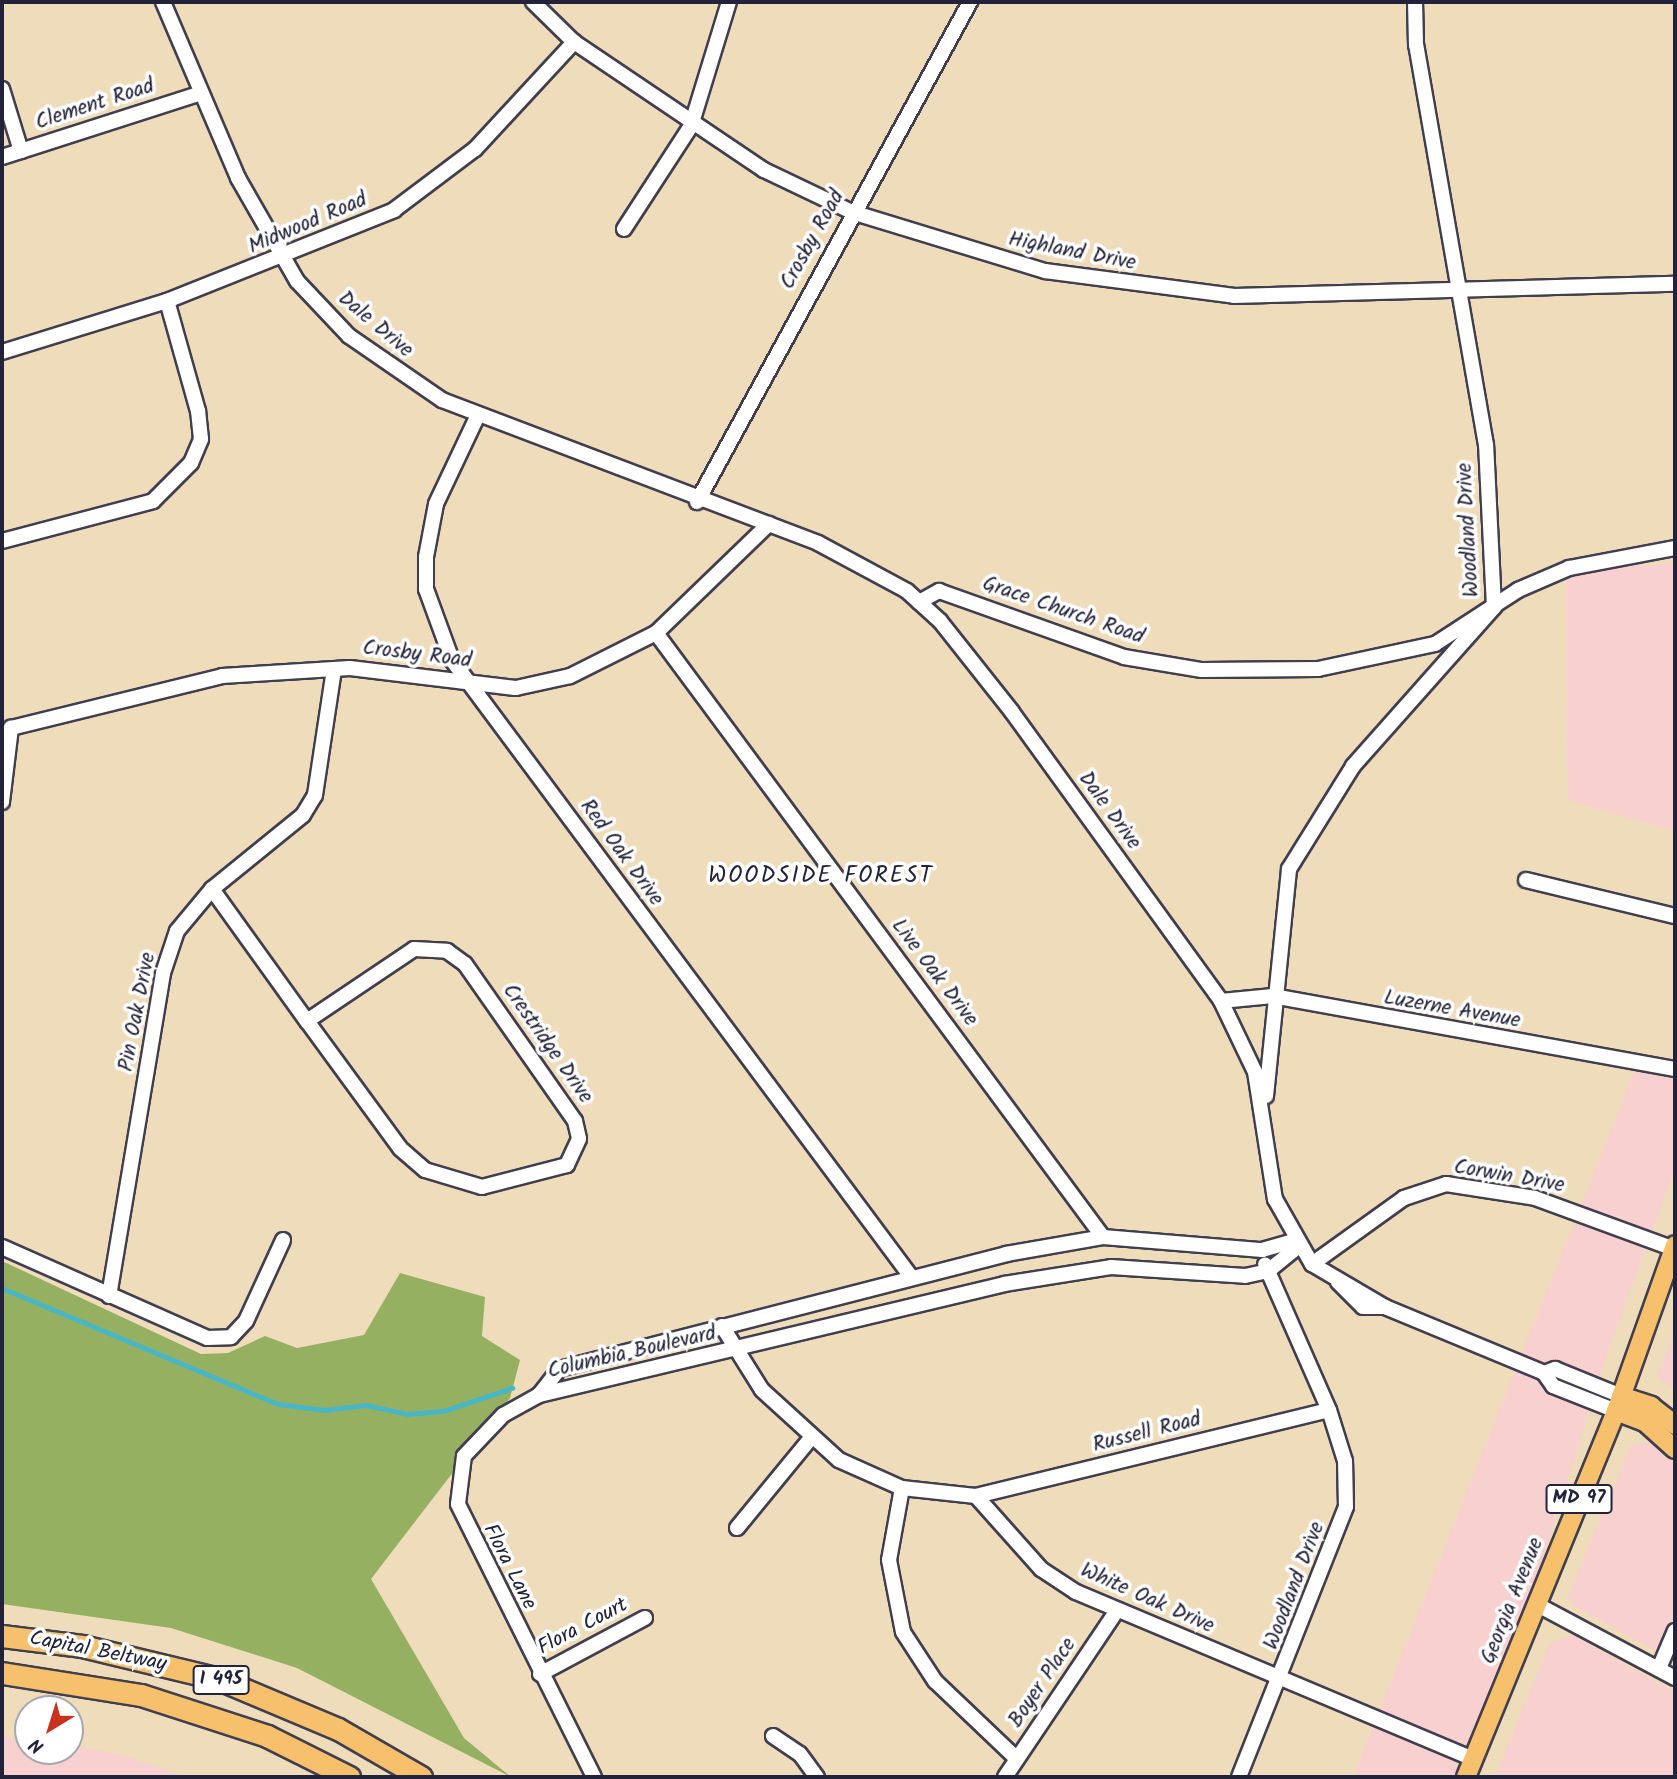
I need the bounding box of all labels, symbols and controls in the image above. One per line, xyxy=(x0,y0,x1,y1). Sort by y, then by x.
street label: Clement Road xyxy=(33,74,157,136)
street label: Crosby Road xyxy=(775,186,851,294)
street label: Midwood Road xyxy=(245,188,371,260)
street label: Highland Drive xyxy=(1006,227,1138,277)
street label: Dale Drive xyxy=(332,286,418,364)
street label: Woodland Drive xyxy=(1453,462,1485,598)
street label: Grace Church Road xyxy=(979,572,1147,650)
street label: Crosby Road xyxy=(361,636,473,674)
street label: Dale Drive xyxy=(1072,767,1146,855)
street label: Red Oak Drive xyxy=(574,795,668,911)
district label: WOODSIDE FOREST xyxy=(710,862,932,890)
street label: Live Oak Drive xyxy=(885,914,983,1032)
street label: Pin Oak Drive xyxy=(114,950,162,1074)
street label: Crestridge Drive xyxy=(496,979,598,1109)
street label: Luzerne Avenue xyxy=(1382,986,1522,1034)
street label: Corwin Drive xyxy=(1452,1155,1566,1199)
street label: Columbia Boulevard xyxy=(545,1321,719,1385)
street label: Russell Road xyxy=(1090,1407,1204,1459)
road number: MD 97 xyxy=(1544,1484,1614,1514)
street label: Woodland Drive xyxy=(1259,1519,1331,1653)
street label: Flora Lane xyxy=(477,1520,541,1614)
street label: Georgia Avenue xyxy=(1476,1534,1550,1668)
street label: White Oak Drive xyxy=(1076,1558,1218,1640)
street label: Flora Court xyxy=(534,1593,632,1661)
street label: Capital Beltway xyxy=(27,1626,169,1678)
street label: Boyer Place xyxy=(1004,1633,1082,1733)
road number: I 495 xyxy=(191,1664,251,1696)
north arrow xyxy=(14,1695,84,1765)
text: N xyxy=(23,1729,51,1760)

